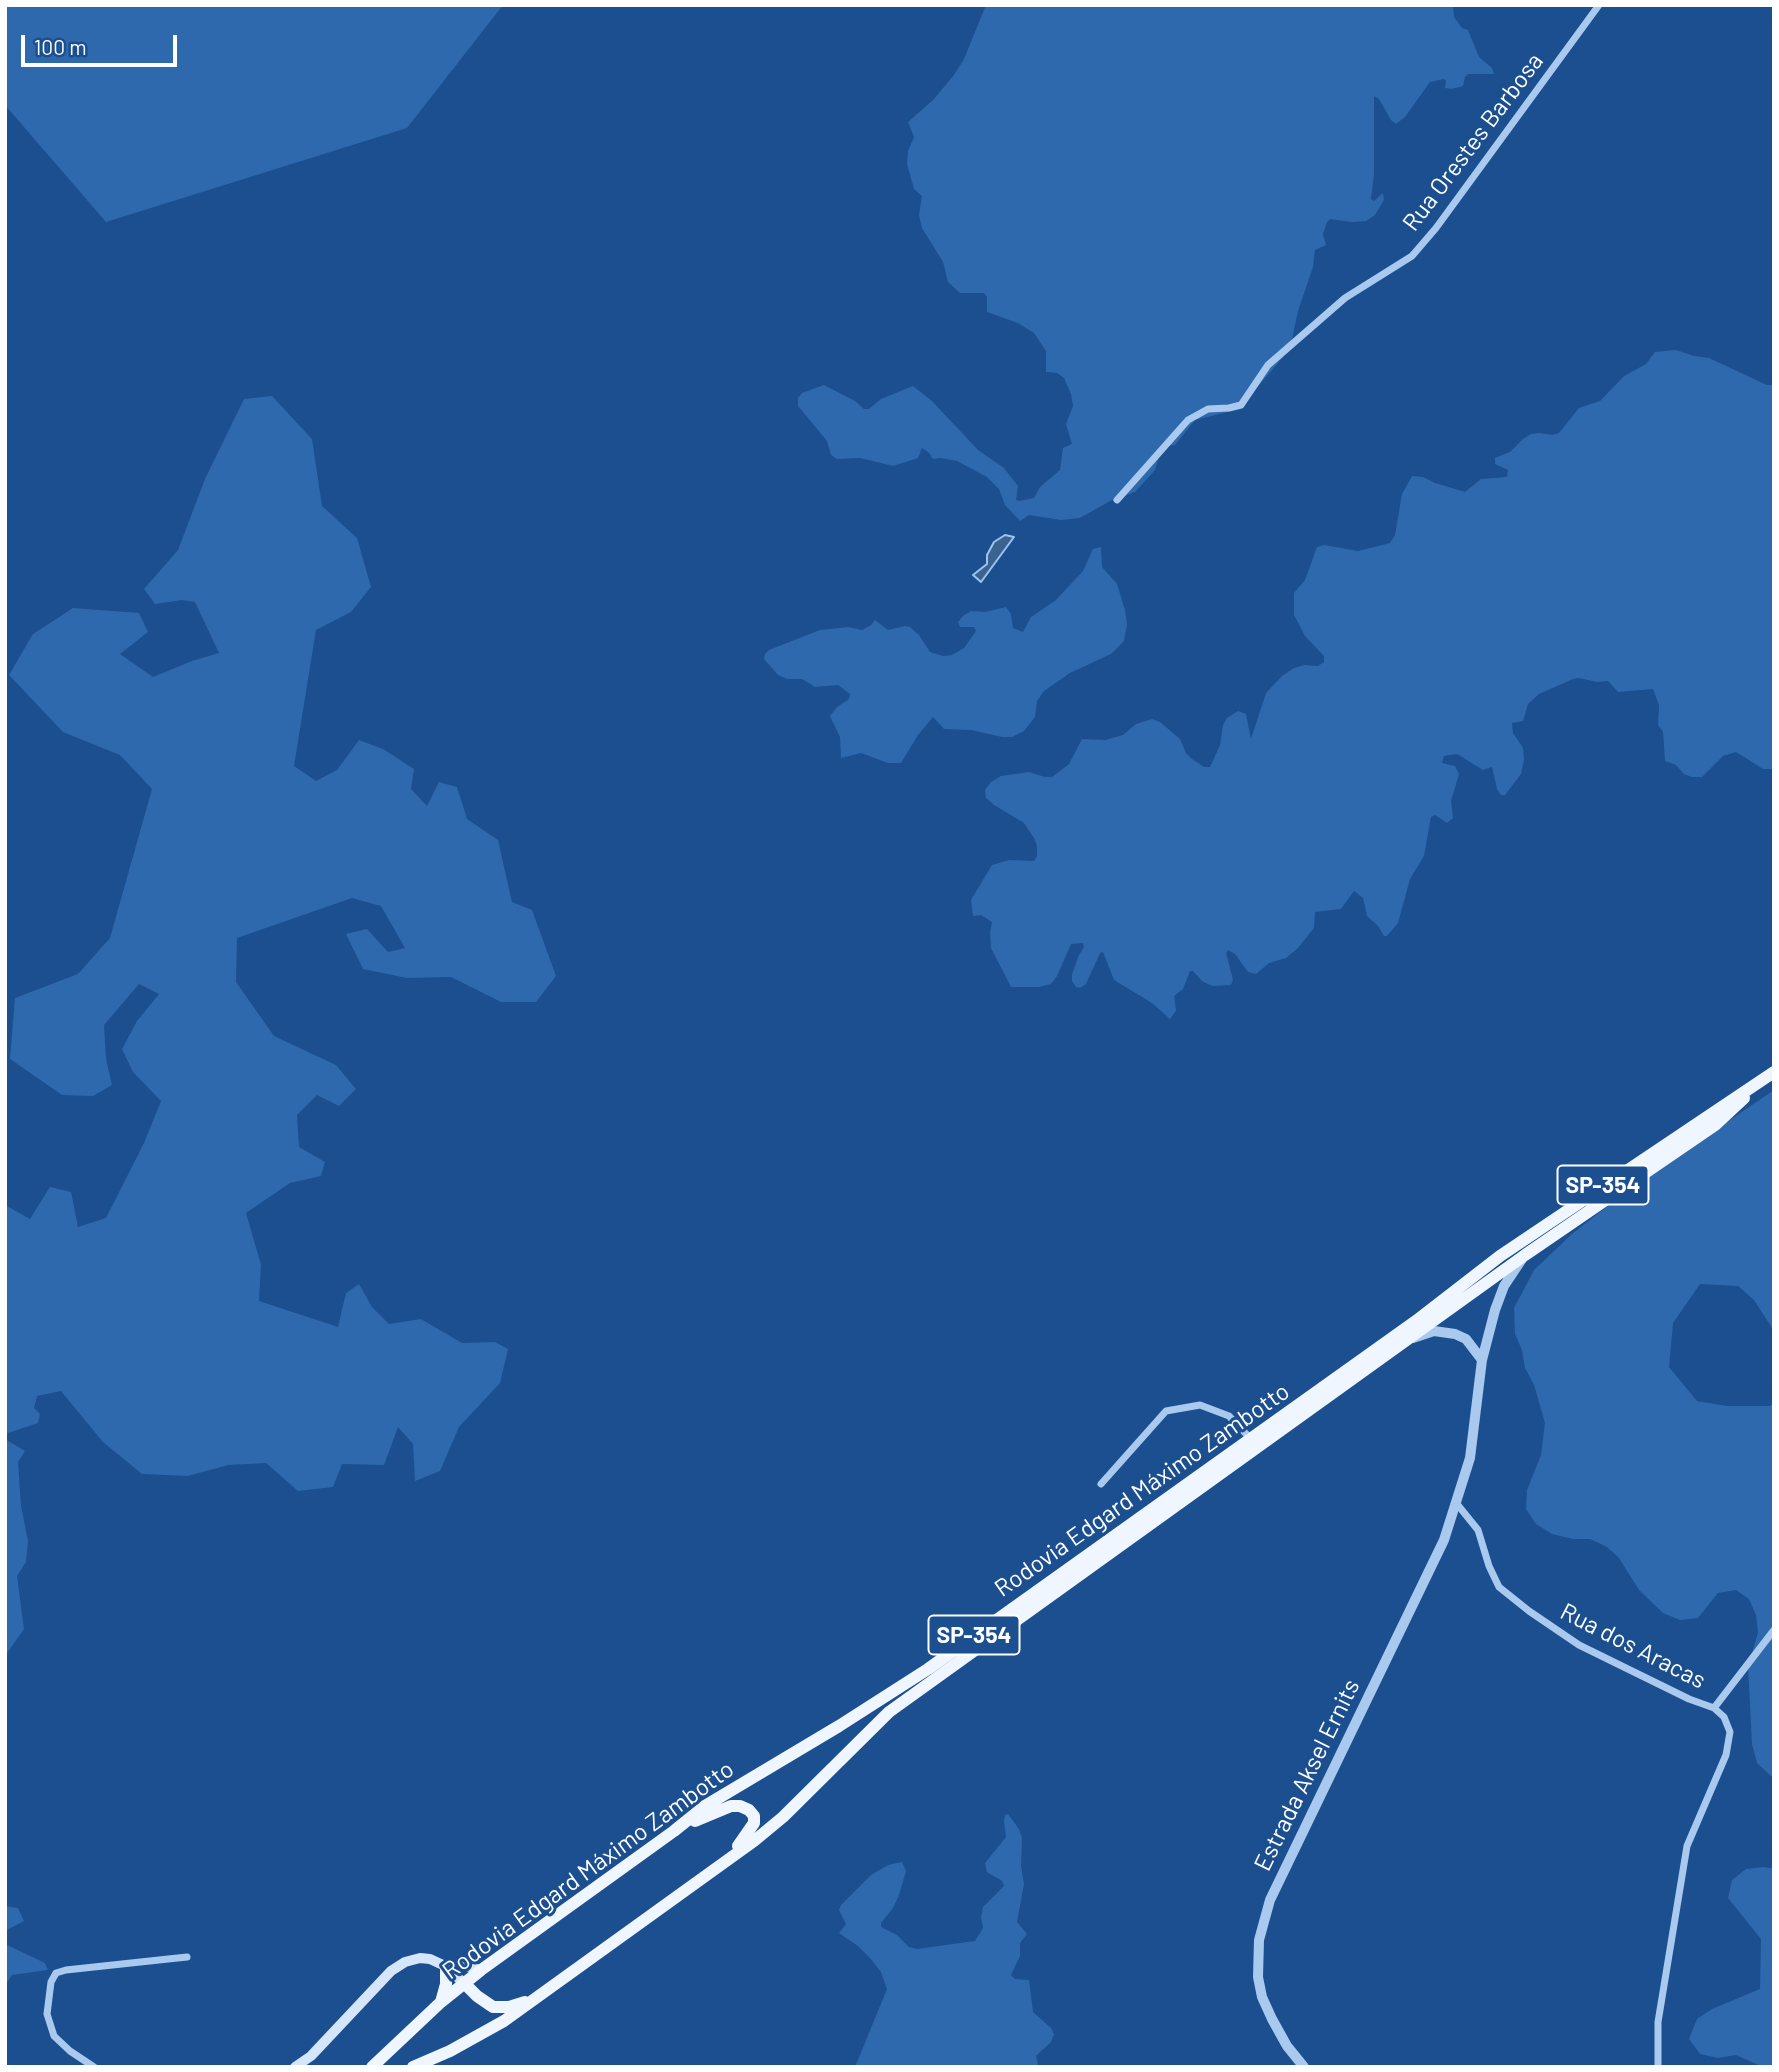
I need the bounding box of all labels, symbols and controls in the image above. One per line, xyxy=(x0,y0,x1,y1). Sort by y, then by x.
scale bar xyxy=(24,21,180,65)
text: 100 m xyxy=(34,34,87,59)
street label: Rua Orestes Barbosa xyxy=(1397,47,1549,237)
road number: SP-354 xyxy=(1558,1166,1648,1204)
street label: Rodovia Edgard Máximo Zambotto xyxy=(989,1377,1295,1603)
street label: Rua dos Aracas xyxy=(1556,1597,1710,1695)
road number: SP-354 xyxy=(928,1616,1020,1654)
street label: Estrada Aksel Ernits xyxy=(1248,1674,1366,1876)
street label: Rodovia Edgard Máximo Zambotto xyxy=(437,1755,739,1985)

